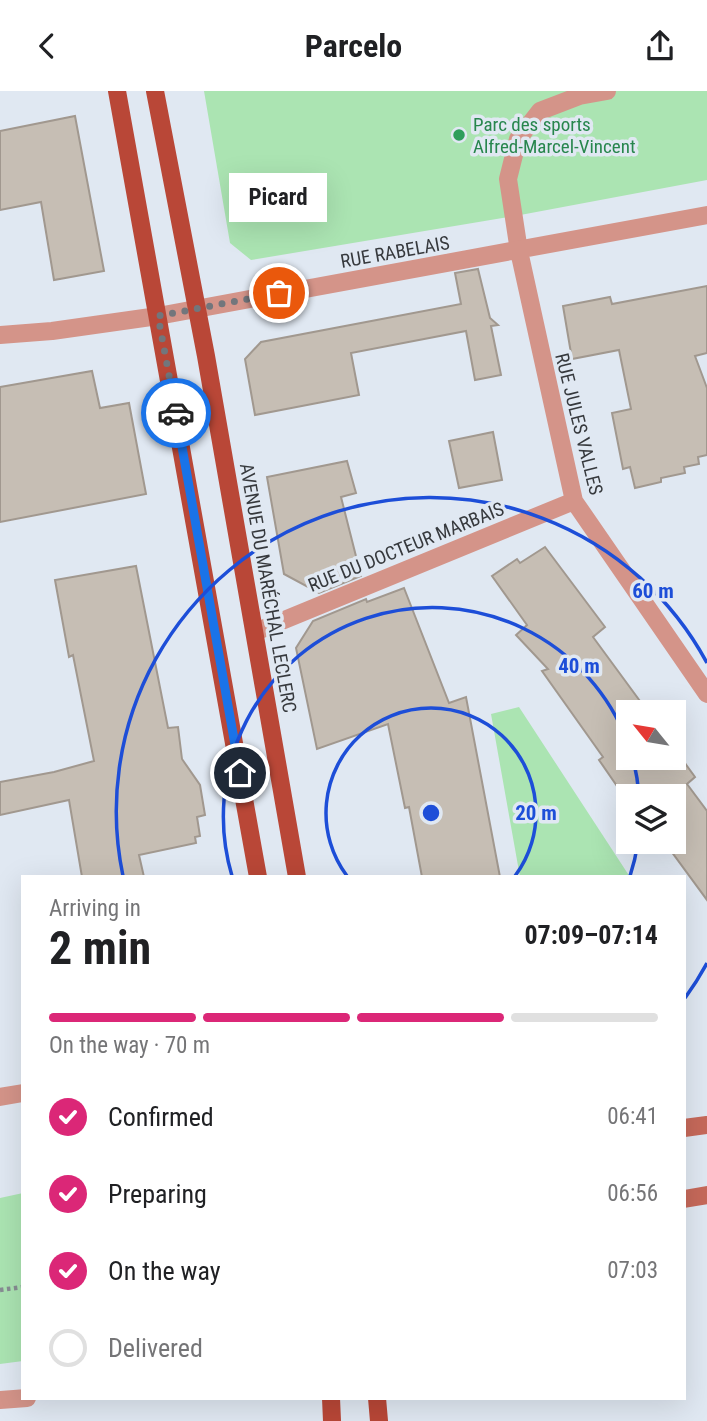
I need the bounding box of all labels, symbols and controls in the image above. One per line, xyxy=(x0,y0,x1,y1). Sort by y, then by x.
icon: back xyxy=(28,27,66,65)
text: Parcelo xyxy=(305,27,402,65)
icon: share xyxy=(641,27,679,65)
place label: Parc des sports Alfred-Marcel-Vincent xyxy=(473,113,636,158)
marker: Parc des sports Alfred-Marcel-Vincent xyxy=(451,127,467,143)
callout: Picard xyxy=(230,174,328,223)
text: Picard xyxy=(248,184,308,211)
street label: RUE RABELAIS xyxy=(339,231,451,273)
pin xyxy=(249,263,309,323)
icon: bag xyxy=(260,274,298,312)
street label: RUE JULES VALLES xyxy=(550,351,608,497)
courier xyxy=(141,378,211,448)
icon: car xyxy=(157,394,195,432)
street label: AVENUE DU MARÉCHAL LECLERC xyxy=(235,461,301,715)
street label: RUE DU DOCTEUR MARBAIS xyxy=(305,497,507,597)
text: 60 m xyxy=(632,579,674,603)
text: 40 m xyxy=(558,654,600,678)
north arrow xyxy=(616,700,686,770)
map controls xyxy=(616,700,686,854)
pin xyxy=(210,743,270,803)
icon: home xyxy=(221,754,259,792)
button: layers xyxy=(616,784,686,854)
centre of rings xyxy=(419,801,443,825)
text: 20 m xyxy=(515,801,557,825)
text: Arriving in xyxy=(49,895,141,922)
text: 07:09–07:14 xyxy=(524,920,658,950)
text: 2 min xyxy=(49,921,151,975)
text: On the way · 70 m xyxy=(49,1032,210,1059)
icon: check xyxy=(49,1098,87,1136)
text: Confirmed xyxy=(108,1102,214,1132)
text: 06:41 xyxy=(607,1103,658,1130)
icon: check xyxy=(49,1175,87,1213)
text: Preparing xyxy=(108,1179,207,1209)
text: 06:56 xyxy=(607,1180,658,1207)
icon: check xyxy=(49,1252,87,1290)
text: On the way xyxy=(108,1256,221,1286)
text: 07:03 xyxy=(607,1257,658,1284)
text: Delivered xyxy=(108,1333,203,1363)

